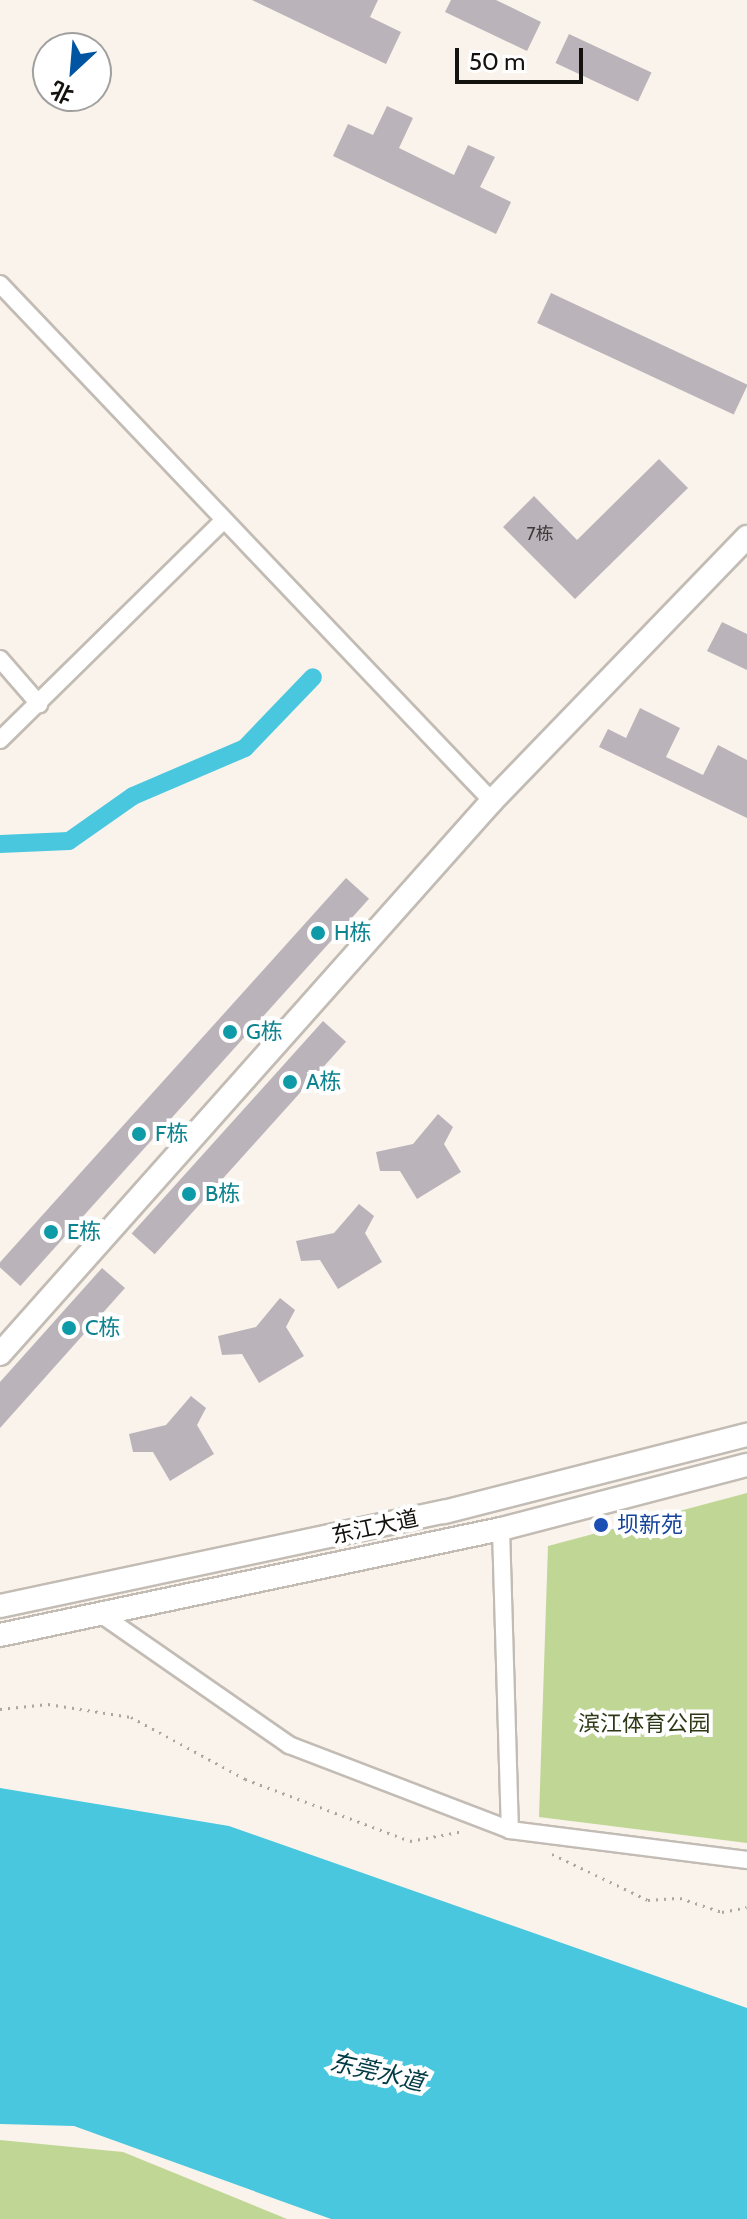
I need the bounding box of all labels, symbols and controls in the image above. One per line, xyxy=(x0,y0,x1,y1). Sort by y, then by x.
north arrow xyxy=(32,32,112,112)
scale bar xyxy=(459,32,587,82)
text: 50 m xyxy=(469,47,525,76)
text: 北 xyxy=(46,75,78,109)
house number: 7栋 xyxy=(526,523,554,545)
place label: H栋 xyxy=(334,920,372,946)
marker: H栋 xyxy=(309,924,327,942)
place label: G栋 xyxy=(246,1019,283,1045)
marker: G栋 xyxy=(221,1023,239,1041)
place label: A栋 xyxy=(306,1069,342,1095)
marker: A栋 xyxy=(281,1073,299,1091)
place label: F栋 xyxy=(155,1121,189,1147)
marker: F栋 xyxy=(130,1125,148,1143)
place label: B栋 xyxy=(205,1181,240,1207)
marker: B栋 xyxy=(180,1185,198,1203)
place label: E栋 xyxy=(67,1219,101,1245)
marker: E栋 xyxy=(42,1223,60,1241)
place label: C栋 xyxy=(85,1315,121,1341)
marker: C栋 xyxy=(60,1319,78,1337)
street label: 东江大道 xyxy=(329,1505,421,1549)
place label: 坝新苑 xyxy=(617,1512,683,1538)
marker: 坝新苑 xyxy=(592,1516,610,1534)
park label: 滨江体育公园 xyxy=(578,1711,710,1737)
water label: 东莞水道 xyxy=(327,2047,427,2097)

